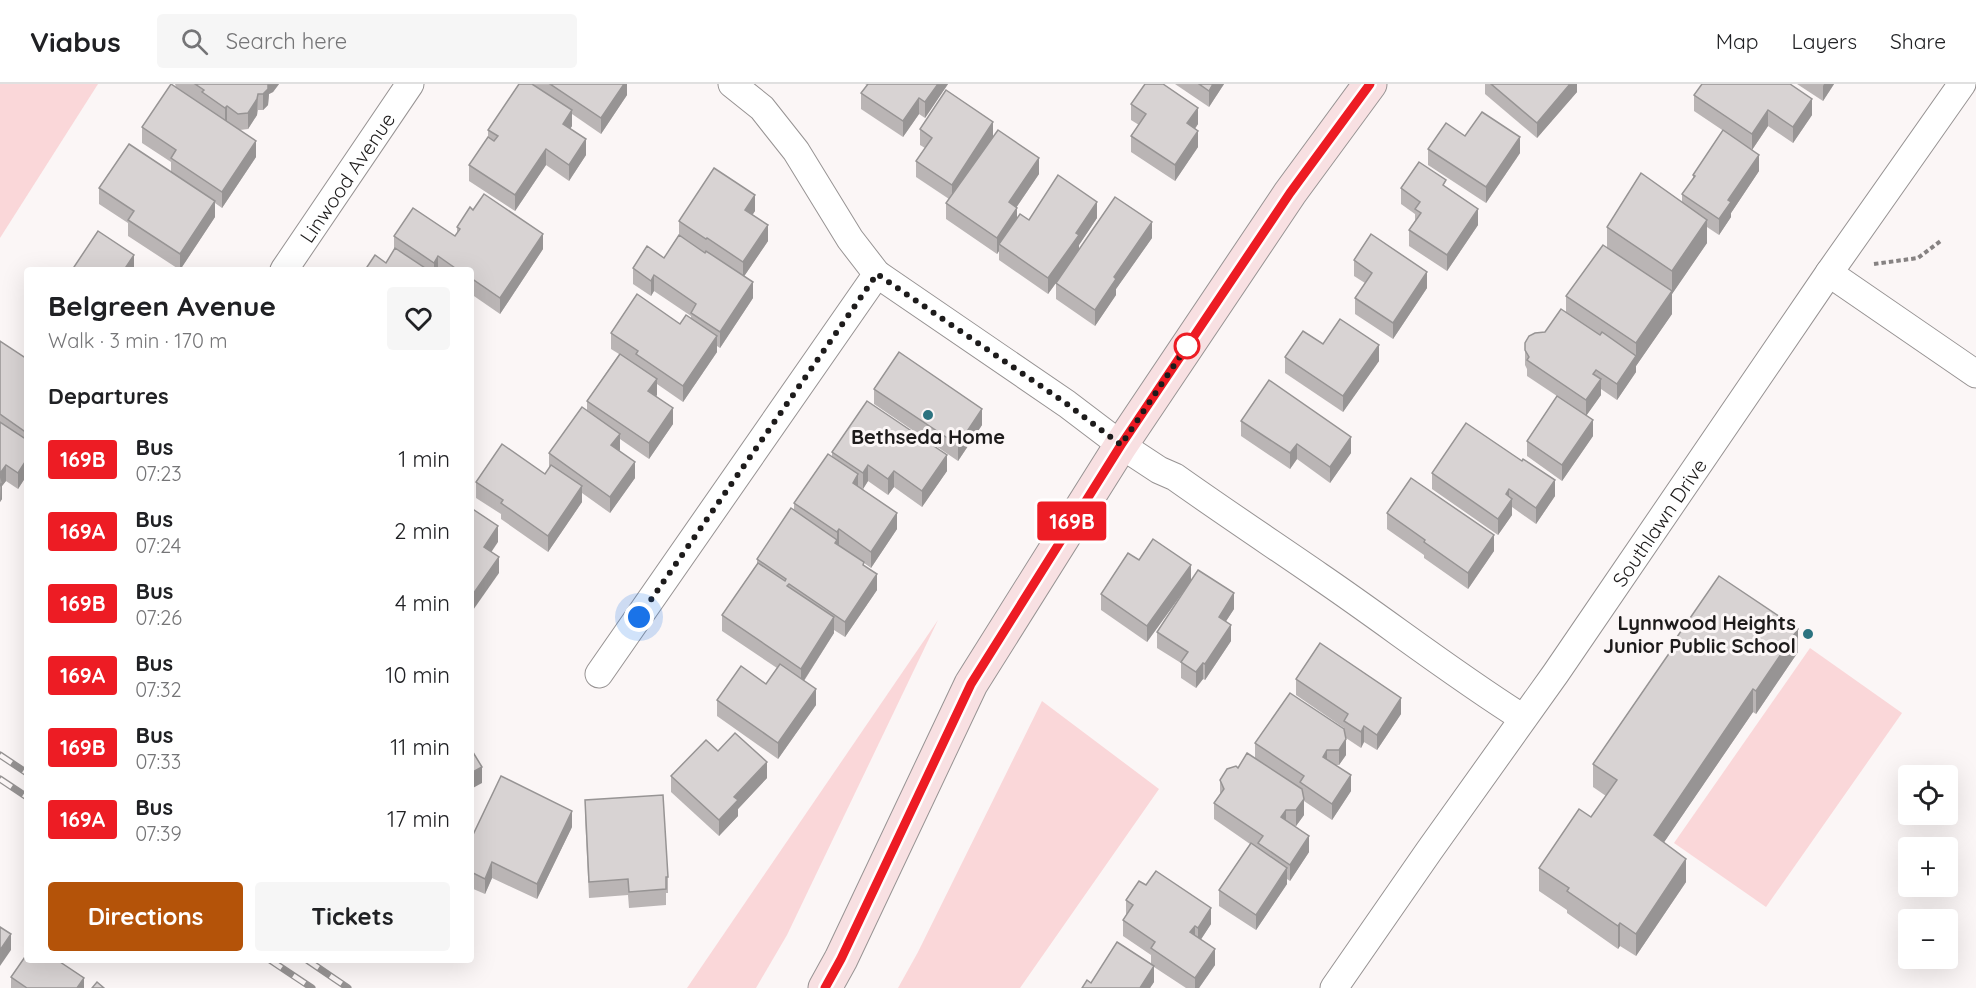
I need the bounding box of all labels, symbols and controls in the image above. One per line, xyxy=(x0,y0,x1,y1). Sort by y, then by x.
search box xyxy=(157,14,577,68)
text: Viabus xyxy=(30,24,121,59)
icon: search xyxy=(178,25,211,58)
text: Search here xyxy=(226,27,347,55)
text: Map xyxy=(1716,28,1759,54)
text: Layers xyxy=(1792,28,1857,54)
text: Share xyxy=(1890,28,1946,54)
street label: Linwood Avenue xyxy=(294,107,400,247)
button: heart xyxy=(387,287,450,350)
text: Belgreen Avenue xyxy=(48,288,276,323)
text: Walk · 3 min · 170 m xyxy=(48,328,227,353)
unlabelled marker xyxy=(1174,333,1200,359)
text: Departures xyxy=(48,382,169,410)
marker: Bethseda Home xyxy=(921,408,935,422)
place label: Bethseda Home xyxy=(851,424,1005,449)
text: Bus xyxy=(135,433,173,461)
text: 1 min xyxy=(398,445,450,473)
text: 169B xyxy=(60,446,105,472)
street label: Southlawn Drive xyxy=(1606,453,1711,591)
text: 07:23 xyxy=(135,461,182,486)
line badge: 169B xyxy=(1030,502,1114,540)
text: Bus xyxy=(135,505,173,533)
text: 169B xyxy=(1049,508,1095,534)
text: 2 min xyxy=(394,517,450,545)
text: 169A xyxy=(60,518,105,544)
text: 07:24 xyxy=(135,533,181,558)
text: Bus xyxy=(135,577,173,605)
text: 4 min xyxy=(395,589,450,617)
text: 169B xyxy=(60,590,105,616)
your location xyxy=(624,602,654,632)
text: 07:26 xyxy=(135,605,182,630)
place label: Lynnwood Heights Junior Public School xyxy=(1603,610,1796,658)
marker: Lynnwood Heights Junior Public School xyxy=(1801,627,1815,641)
text: Bus xyxy=(135,649,173,677)
text: 10 min xyxy=(385,661,450,689)
text: 169A xyxy=(60,662,105,688)
text: 07:32 xyxy=(135,677,182,702)
text: Bus xyxy=(135,721,173,749)
text: 11 min xyxy=(390,733,450,761)
text: 169B xyxy=(60,734,105,760)
text: 07:33 xyxy=(135,749,181,774)
map controls xyxy=(1898,765,1958,969)
button: locate xyxy=(1898,765,1958,825)
text: Bus xyxy=(135,793,173,821)
text: 17 min xyxy=(387,805,450,833)
text: 169A xyxy=(60,806,105,832)
text: 07:39 xyxy=(135,821,182,846)
button: + xyxy=(1898,837,1958,897)
button: Directions xyxy=(48,882,243,951)
button: Tickets xyxy=(255,882,450,951)
button: − xyxy=(1898,909,1958,969)

